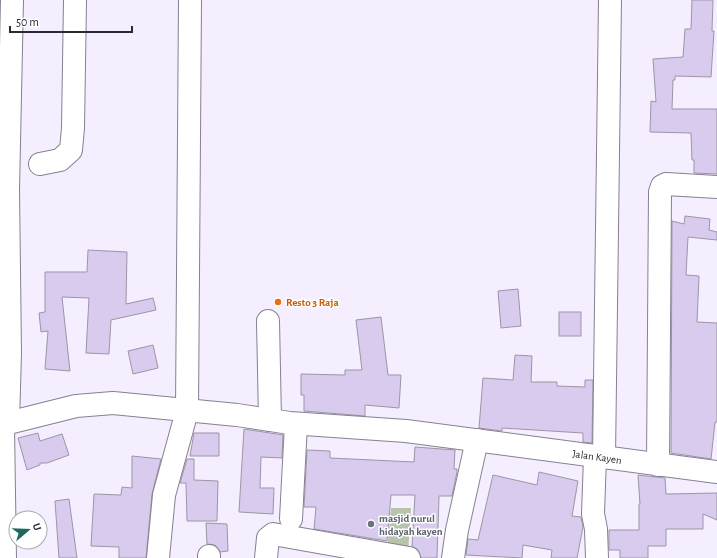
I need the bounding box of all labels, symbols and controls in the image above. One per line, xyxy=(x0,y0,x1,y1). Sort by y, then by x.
scale bar xyxy=(10,8,132,34)
text: 50 m xyxy=(16,16,39,28)
marker: Resto 3 Raja xyxy=(273,297,283,307)
place label: Resto 3 Raja xyxy=(286,297,339,308)
street label: Jalan Kayen xyxy=(572,448,622,466)
north arrow xyxy=(8,510,48,550)
place label: masjid nurul hidayah kayen xyxy=(379,513,443,537)
marker: masjid nurul hidayah kayen xyxy=(366,519,376,529)
text: U xyxy=(31,522,43,532)

